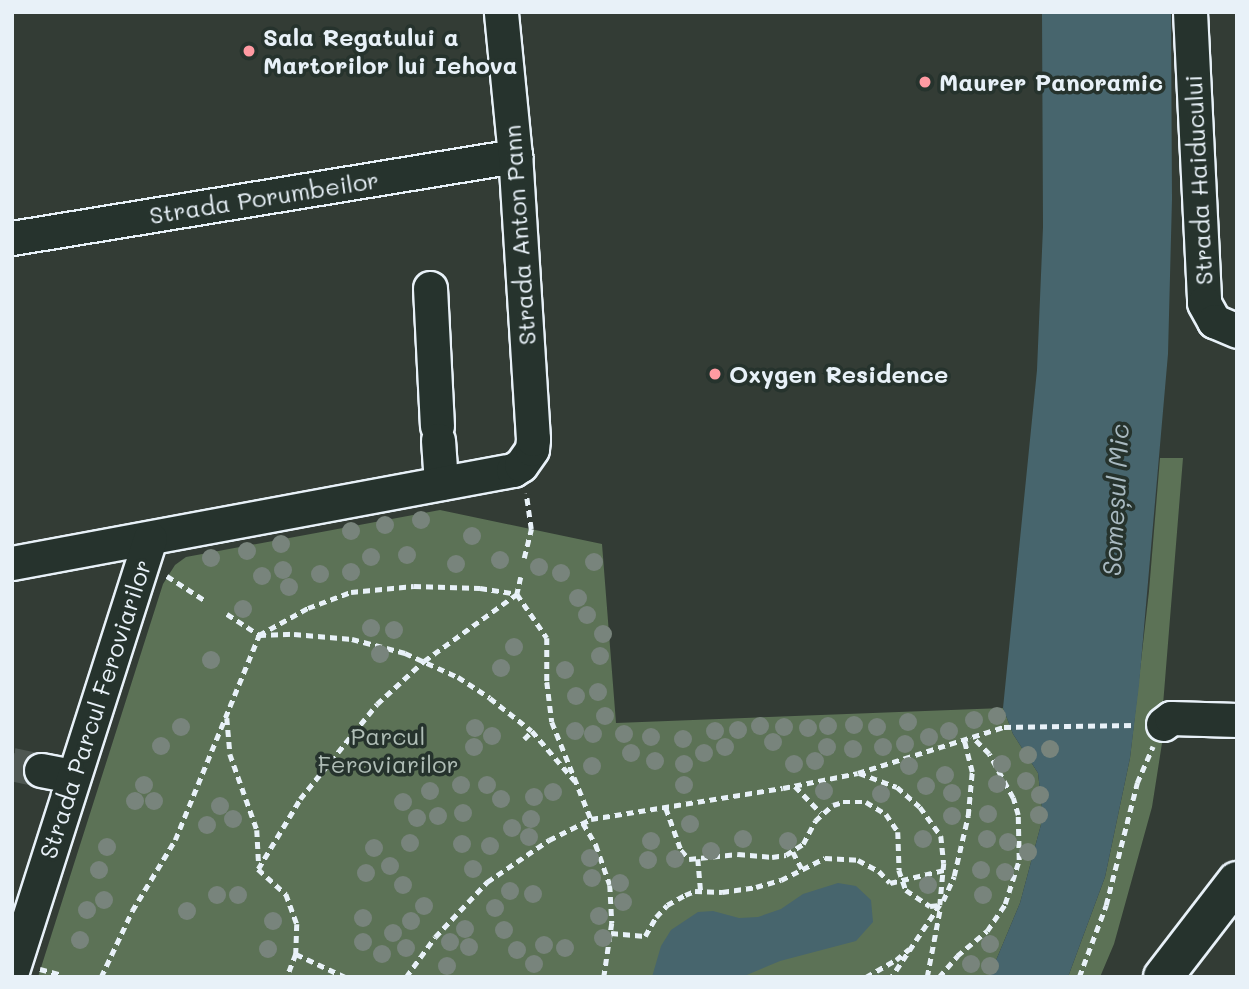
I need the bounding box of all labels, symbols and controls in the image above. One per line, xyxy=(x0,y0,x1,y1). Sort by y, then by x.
place label: Sala Regatului a Martorilor lui Iehova xyxy=(263,23,517,79)
marker: Sala Regatului a Martorilor lui Iehova xyxy=(241,43,257,59)
place label: Maurer Panoramic xyxy=(939,68,1163,96)
marker: Maurer Panoramic xyxy=(917,74,933,90)
street label: Strada Haiducului xyxy=(1178,74,1218,286)
street label: Strada Anton Pann xyxy=(497,124,541,346)
street label: Strada Porumbeilor xyxy=(147,165,381,229)
place label: Oxygen Residence xyxy=(729,360,948,388)
marker: Oxygen Residence xyxy=(707,366,723,382)
water label: Someșul Mic xyxy=(1096,423,1136,577)
street label: Strada Parcul Feroviarilor xyxy=(33,556,157,862)
park label: Parcul Feroviarilor xyxy=(317,722,459,778)

